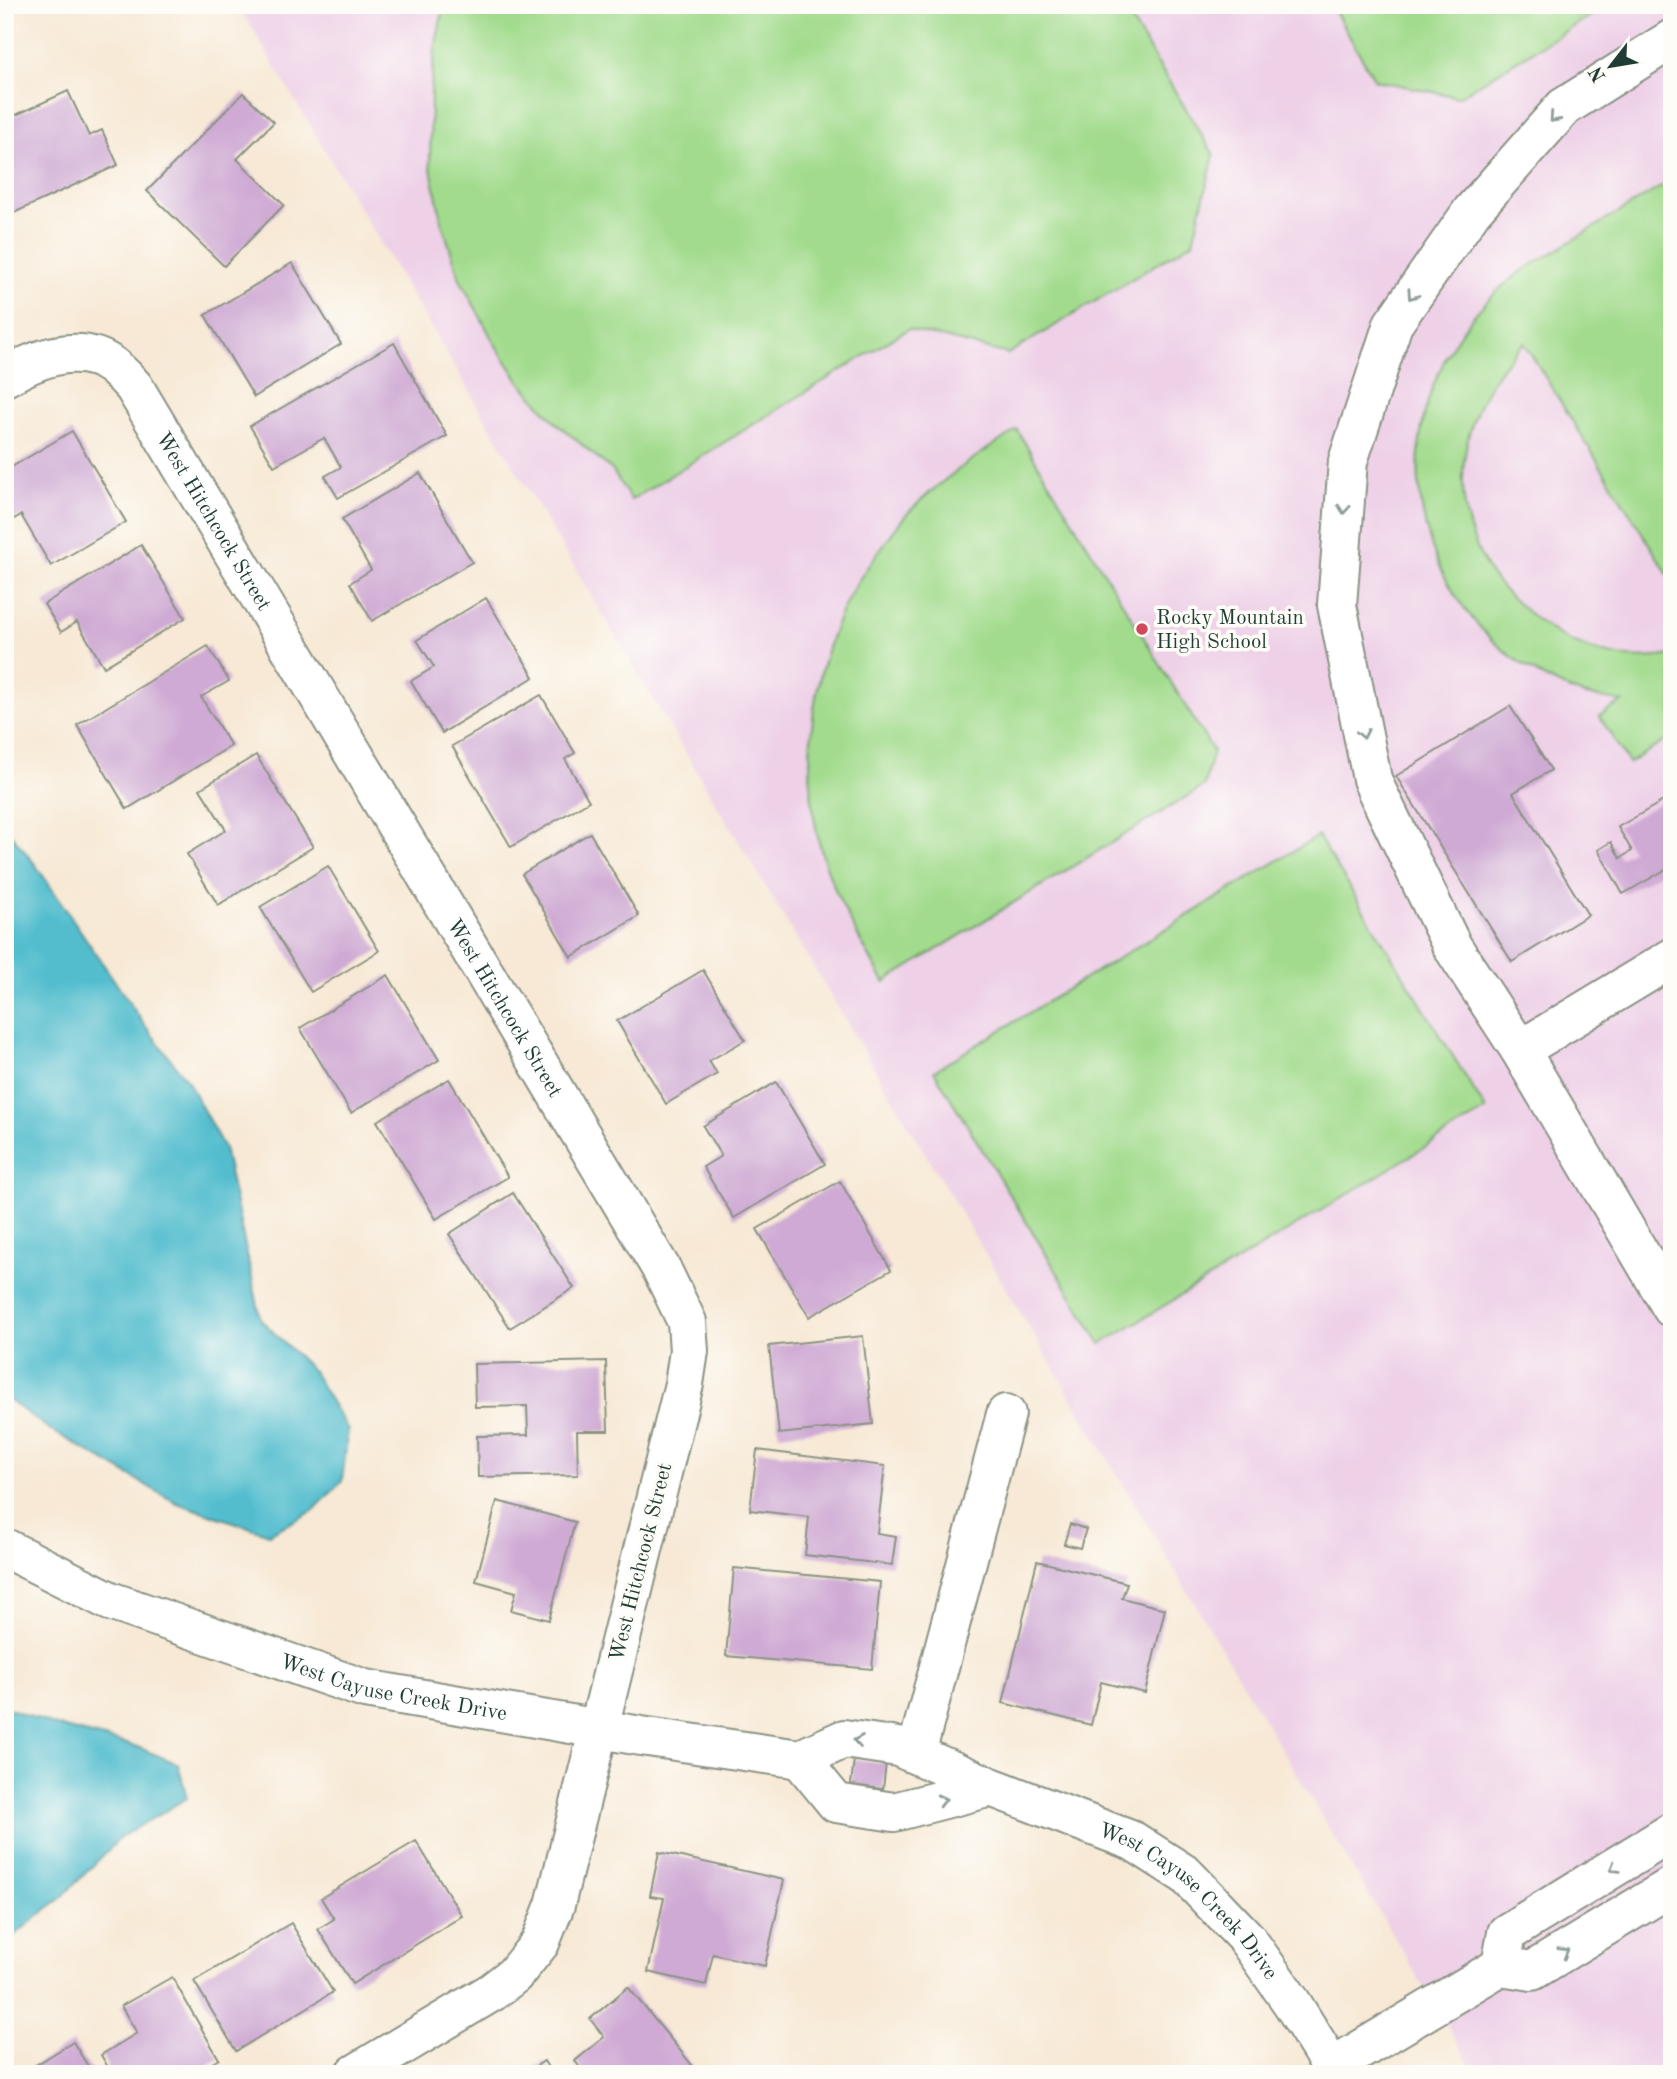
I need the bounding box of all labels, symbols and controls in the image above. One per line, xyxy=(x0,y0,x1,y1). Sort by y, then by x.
north arrow xyxy=(1576,32,1646,102)
text: N xyxy=(1586,62,1610,85)
one-way arrow xyxy=(1550,110,1563,123)
one-way arrow xyxy=(1408,287,1420,300)
street label: West Hitchcock Street xyxy=(152,429,274,615)
one-way arrow xyxy=(1337,504,1352,515)
place label: Rocky Mountain High School xyxy=(1156,608,1304,653)
marker: Rocky Mountain High School xyxy=(1134,621,1150,637)
one-way arrow xyxy=(1354,728,1369,740)
street label: West Hitchcock Street xyxy=(442,916,565,1101)
street label: West Hitchcock Street xyxy=(607,1461,676,1664)
street label: West Cayuse Creek Drive xyxy=(277,1652,509,1725)
one-way arrow xyxy=(852,1734,864,1749)
one-way arrow xyxy=(936,1794,948,1808)
street label: West Cayuse Creek Drive xyxy=(1096,1820,1281,1984)
one-way arrow xyxy=(1608,1859,1621,1872)
one-way arrow xyxy=(1556,1947,1569,1960)

